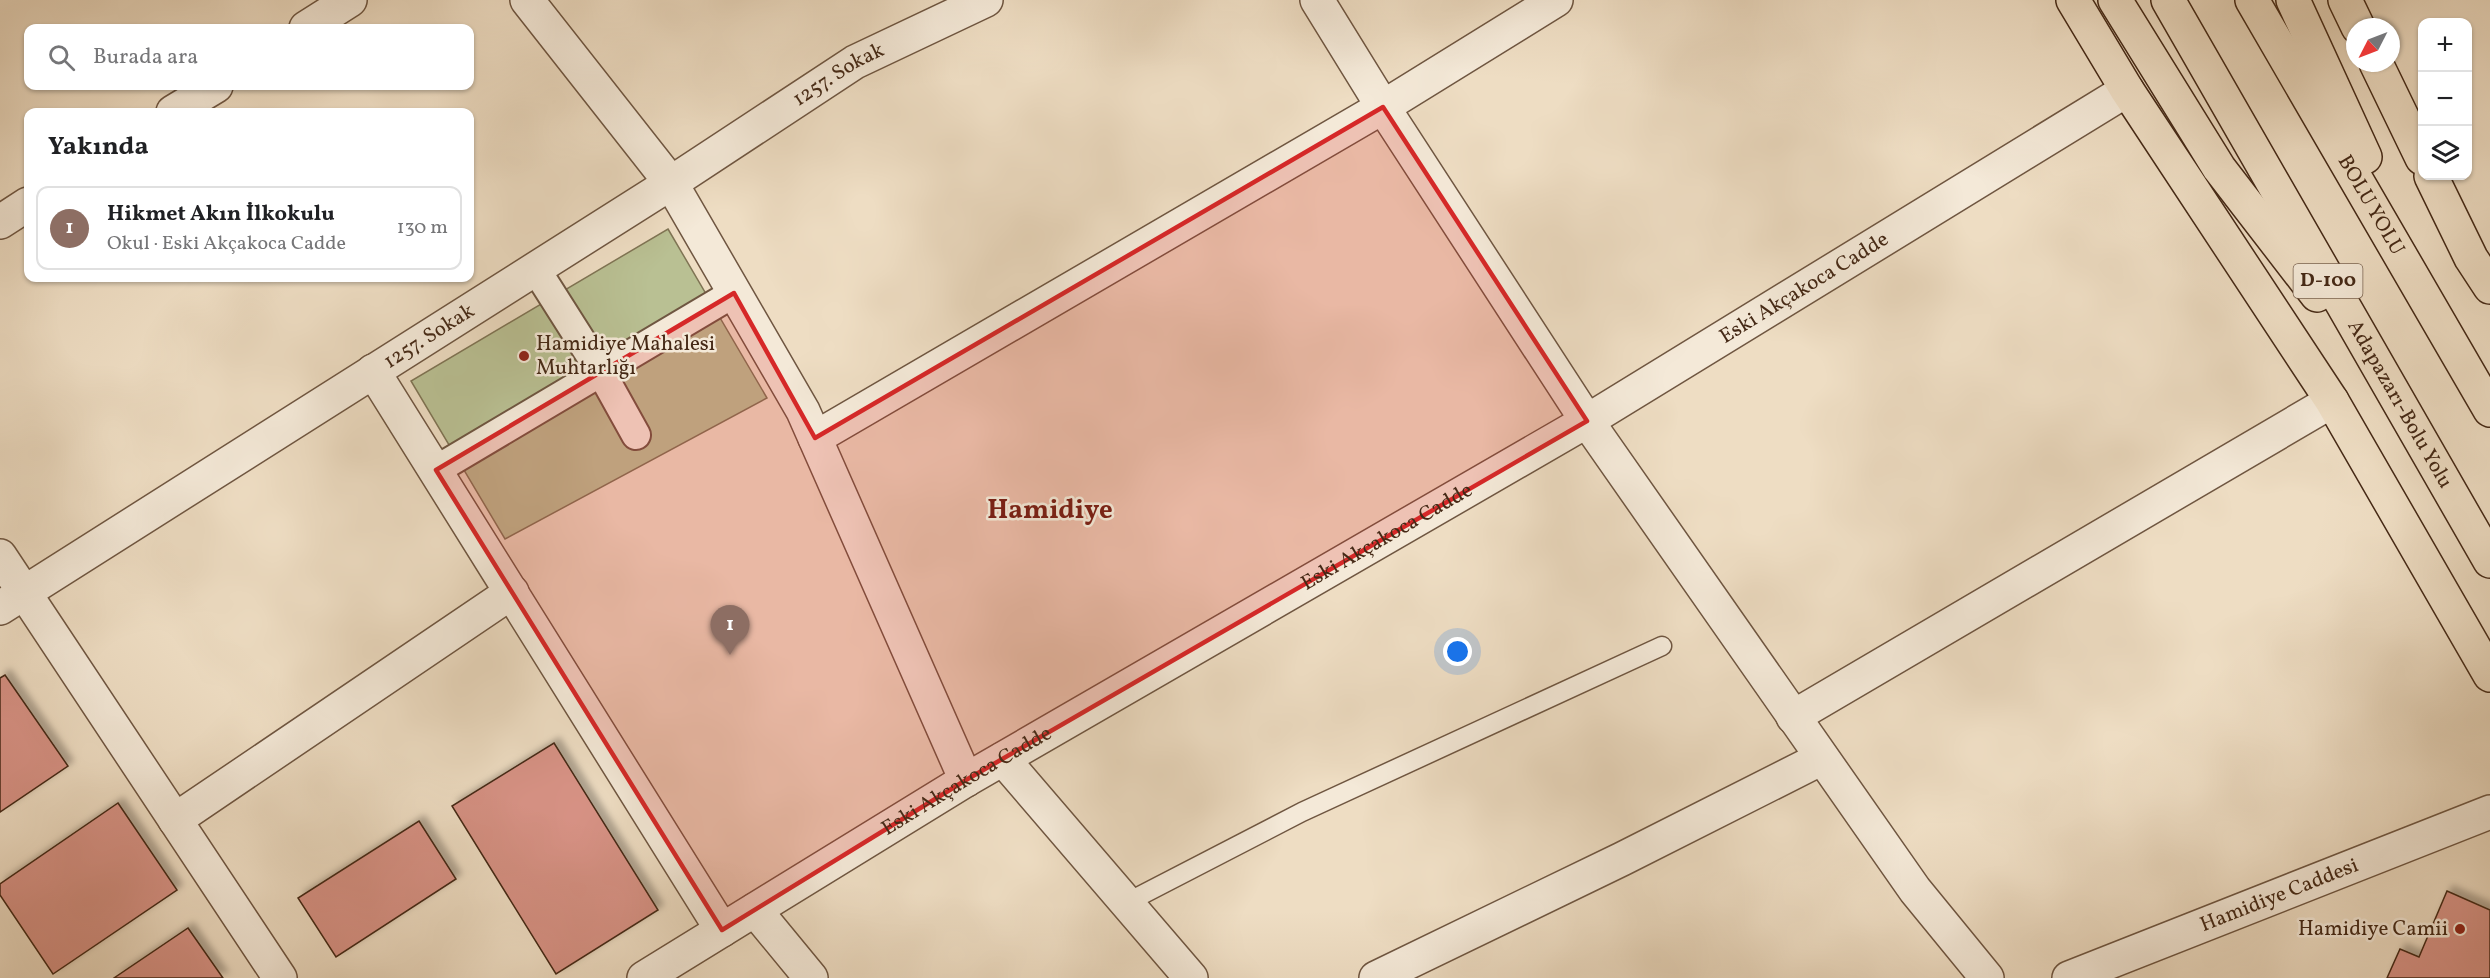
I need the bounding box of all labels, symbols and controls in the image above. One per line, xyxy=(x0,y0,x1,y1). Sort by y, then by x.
north arrow xyxy=(2346,18,2400,72)
map controls xyxy=(2418,18,2472,180)
button: + xyxy=(2418,18,2472,72)
search box xyxy=(24,24,474,90)
street label: 1257. Sokak xyxy=(787,35,890,114)
icon: search xyxy=(45,41,78,74)
text: Burada ara xyxy=(93,42,198,73)
button: − xyxy=(2418,72,2472,126)
button: layers xyxy=(2418,126,2472,180)
text: Yakında xyxy=(48,129,149,165)
street label: BOLU YOLU xyxy=(2330,149,2412,261)
text: Hikmet Akın İlkokulu xyxy=(107,199,335,230)
text: 1 xyxy=(65,214,74,242)
text: 130 m xyxy=(397,214,448,242)
street label: Eski Akçakoca Cadde xyxy=(1714,225,1894,351)
text: Okul · Eski Akçakoca Cadde xyxy=(107,230,346,258)
road number: D-100 xyxy=(2294,264,2362,298)
street label: 1257. Sokak xyxy=(378,296,481,376)
street label: Adapazarı-Bolu Yolu xyxy=(2340,315,2460,494)
place label: Hamidiye Mahalesi Muhtarlığı xyxy=(536,330,715,383)
marker: Hamidiye Mahalesi Muhtarlığı xyxy=(517,349,531,363)
street label: Eski Akçakoca Cadde xyxy=(1296,476,1478,598)
district label: Hamidiye xyxy=(987,492,1113,530)
pin: 1 xyxy=(710,606,750,655)
your location xyxy=(1443,637,1472,666)
street label: Eski Akçakoca Cadde xyxy=(876,719,1057,843)
street label: Hamidiye Caddesi xyxy=(2196,851,2363,939)
place label: Hamidiye Camii xyxy=(2298,915,2448,944)
marker: Hamidiye Camii xyxy=(2453,922,2467,936)

